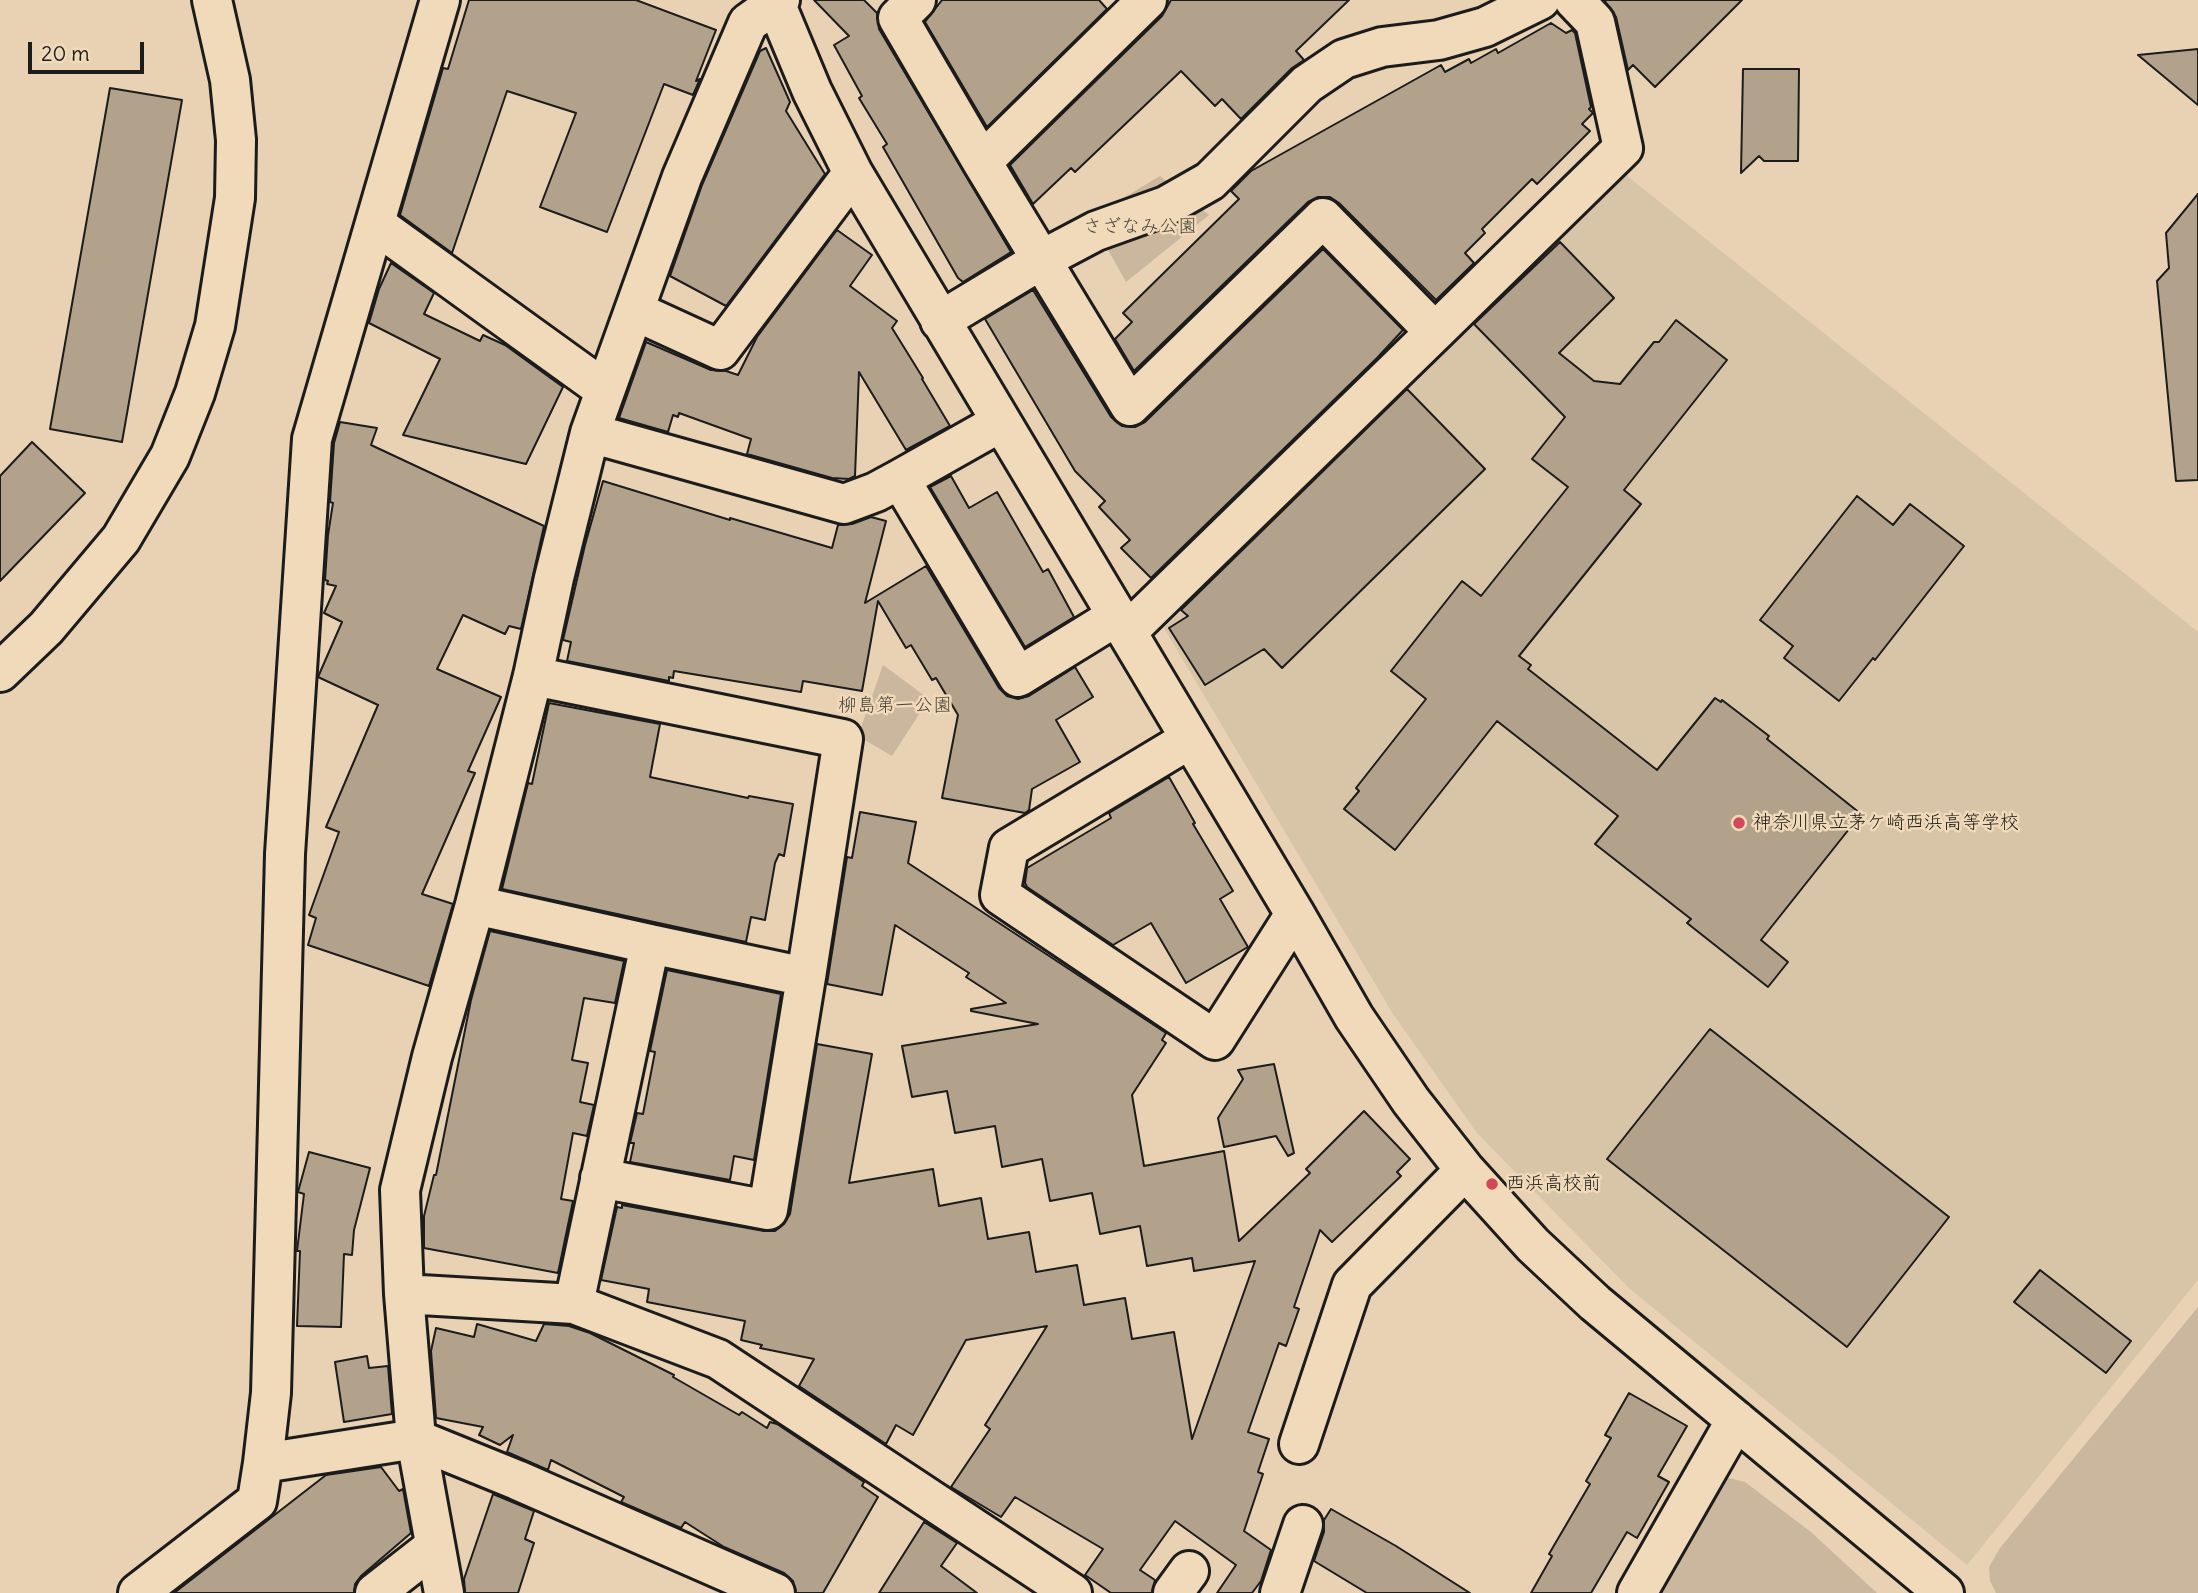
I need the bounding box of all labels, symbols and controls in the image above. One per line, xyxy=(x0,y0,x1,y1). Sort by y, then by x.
scale bar xyxy=(32,28,147,72)
text: 20 m xyxy=(41,40,90,67)
park label: さざなみ公園 xyxy=(1083,216,1197,238)
park label: 柳島第一公園 xyxy=(838,695,952,717)
place label: 神奈川県立茅ケ崎西浜高等学校 xyxy=(1753,812,2019,834)
marker: 神奈川県立茅ケ崎西浜高等学校 xyxy=(1731,815,1747,831)
place label: 西浜高校前 xyxy=(1506,1173,1601,1195)
marker: 西浜高校前 xyxy=(1484,1176,1500,1192)

